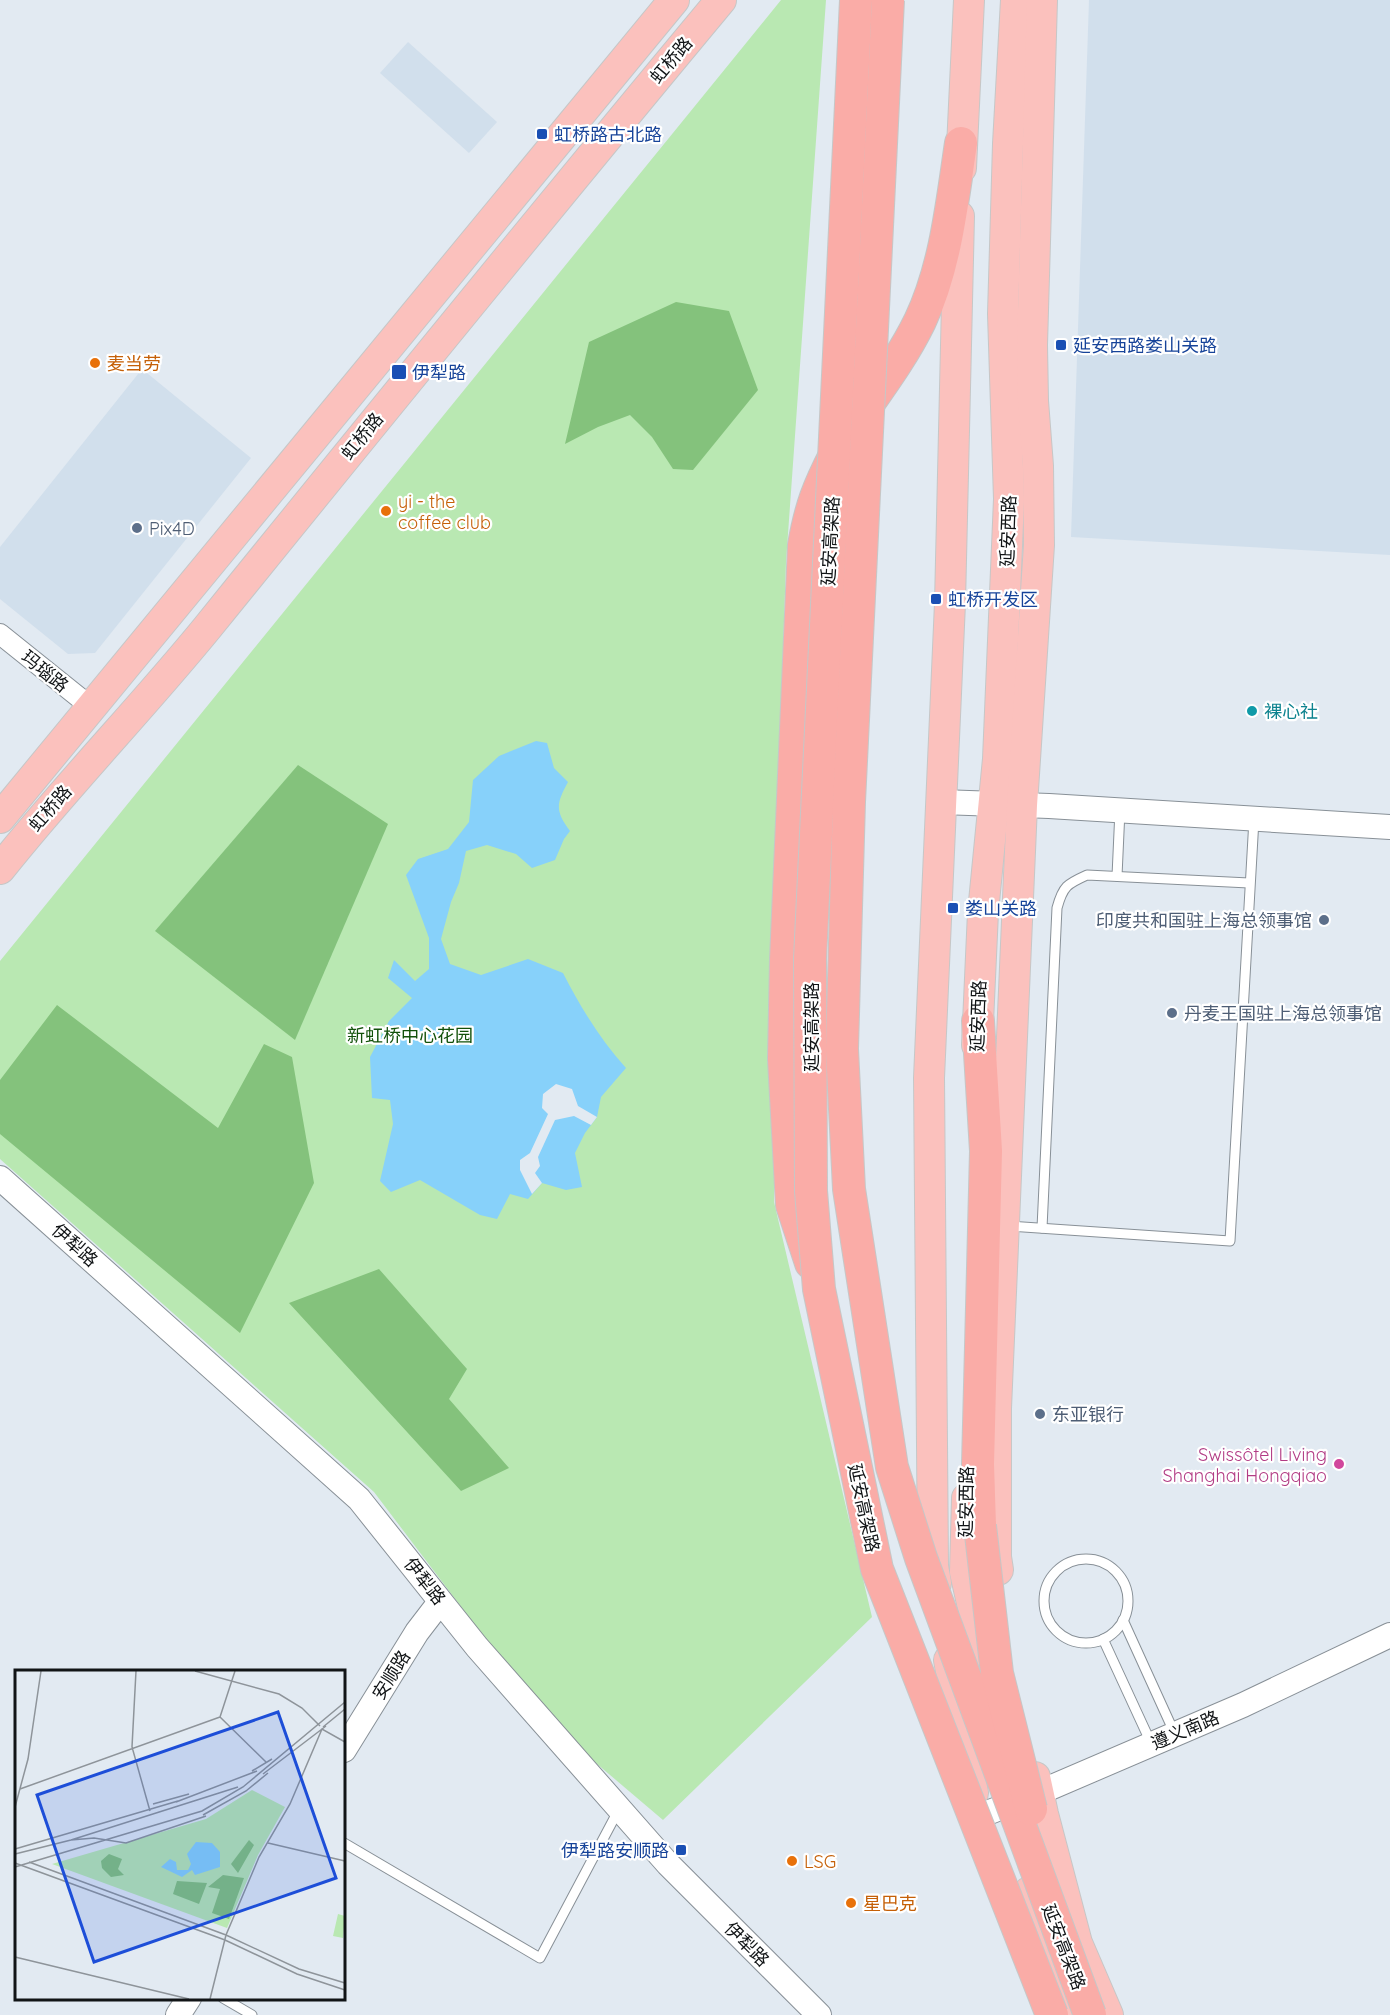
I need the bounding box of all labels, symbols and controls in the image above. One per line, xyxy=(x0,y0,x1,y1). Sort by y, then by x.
street label: 虹桥路 xyxy=(645,32,697,88)
place label: 虹桥路古北路 xyxy=(554,123,662,146)
marker: 虹桥路古北路 xyxy=(535,127,549,141)
place label: 延安西路娄山关路 xyxy=(1073,334,1217,357)
marker: 延安西路娄山关路 xyxy=(1054,338,1068,352)
place label: 麦当劳 xyxy=(107,352,161,375)
marker: 麦当劳 xyxy=(88,356,102,370)
place label: 伊犁路 xyxy=(412,361,466,384)
marker: 伊犁路 xyxy=(390,363,408,381)
street label: 虹桥路 xyxy=(336,408,388,464)
place label: yi - the coffee club xyxy=(398,490,491,534)
street label: 延安高架路 xyxy=(816,495,844,587)
street label: 延安西路 xyxy=(995,495,1021,567)
marker: yi - the coffee club xyxy=(379,504,393,518)
place label: Pix4D xyxy=(149,517,195,540)
marker: Pix4D xyxy=(130,521,144,535)
place label: 虹桥开发区 xyxy=(948,588,1038,611)
marker: 虹桥开发区 xyxy=(929,592,943,606)
street label: 玛瑙路 xyxy=(17,645,73,697)
place label: 裸心社 xyxy=(1264,700,1318,723)
marker: 裸心社 xyxy=(1245,704,1259,718)
street label: 虹桥路 xyxy=(24,780,76,836)
place label: 娄山关路 xyxy=(965,897,1037,920)
marker: 娄山关路 xyxy=(946,901,960,915)
place label: 印度共和国驻上海总领事馆 xyxy=(1096,909,1312,932)
marker: 印度共和国驻上海总领事馆 xyxy=(1317,913,1331,927)
street label: 延安西路 xyxy=(965,980,991,1052)
street label: 延安高架路 xyxy=(800,982,823,1072)
place label: 丹麦王国驻上海总领事馆 xyxy=(1184,1002,1382,1025)
marker: 丹麦王国驻上海总领事馆 xyxy=(1165,1006,1179,1020)
park label: 新虹桥中心花园 xyxy=(347,1024,473,1047)
street label: 伊犁路 xyxy=(47,1218,103,1272)
place label: 东亚银行 xyxy=(1052,1403,1124,1426)
marker: 东亚银行 xyxy=(1033,1407,1047,1421)
place label: Swissôtel Living Shanghai Hongqiao xyxy=(1163,1443,1327,1487)
marker: Swissôtel Living Shanghai Hongqiao xyxy=(1332,1457,1346,1471)
street label: 延安高架路 xyxy=(843,1462,885,1554)
street label: 延安西路 xyxy=(954,1466,978,1538)
street label: 伊犁路 xyxy=(399,1553,451,1609)
street label: 安顺路 xyxy=(367,1646,415,1704)
inset map xyxy=(15,1670,345,2000)
street label: 遵义南路 xyxy=(1147,1705,1223,1755)
place label: 伊犁路安顺路 xyxy=(561,1839,669,1862)
marker: 伊犁路安顺路 xyxy=(674,1843,688,1857)
place label: LSG xyxy=(804,1850,836,1873)
marker: LSG xyxy=(785,1854,799,1868)
place label: 星巴克 xyxy=(863,1892,917,1915)
marker: 星巴克 xyxy=(844,1896,858,1910)
street label: 延安高架路 xyxy=(1037,1901,1091,1993)
street label: 伊犁路 xyxy=(720,1917,774,1971)

